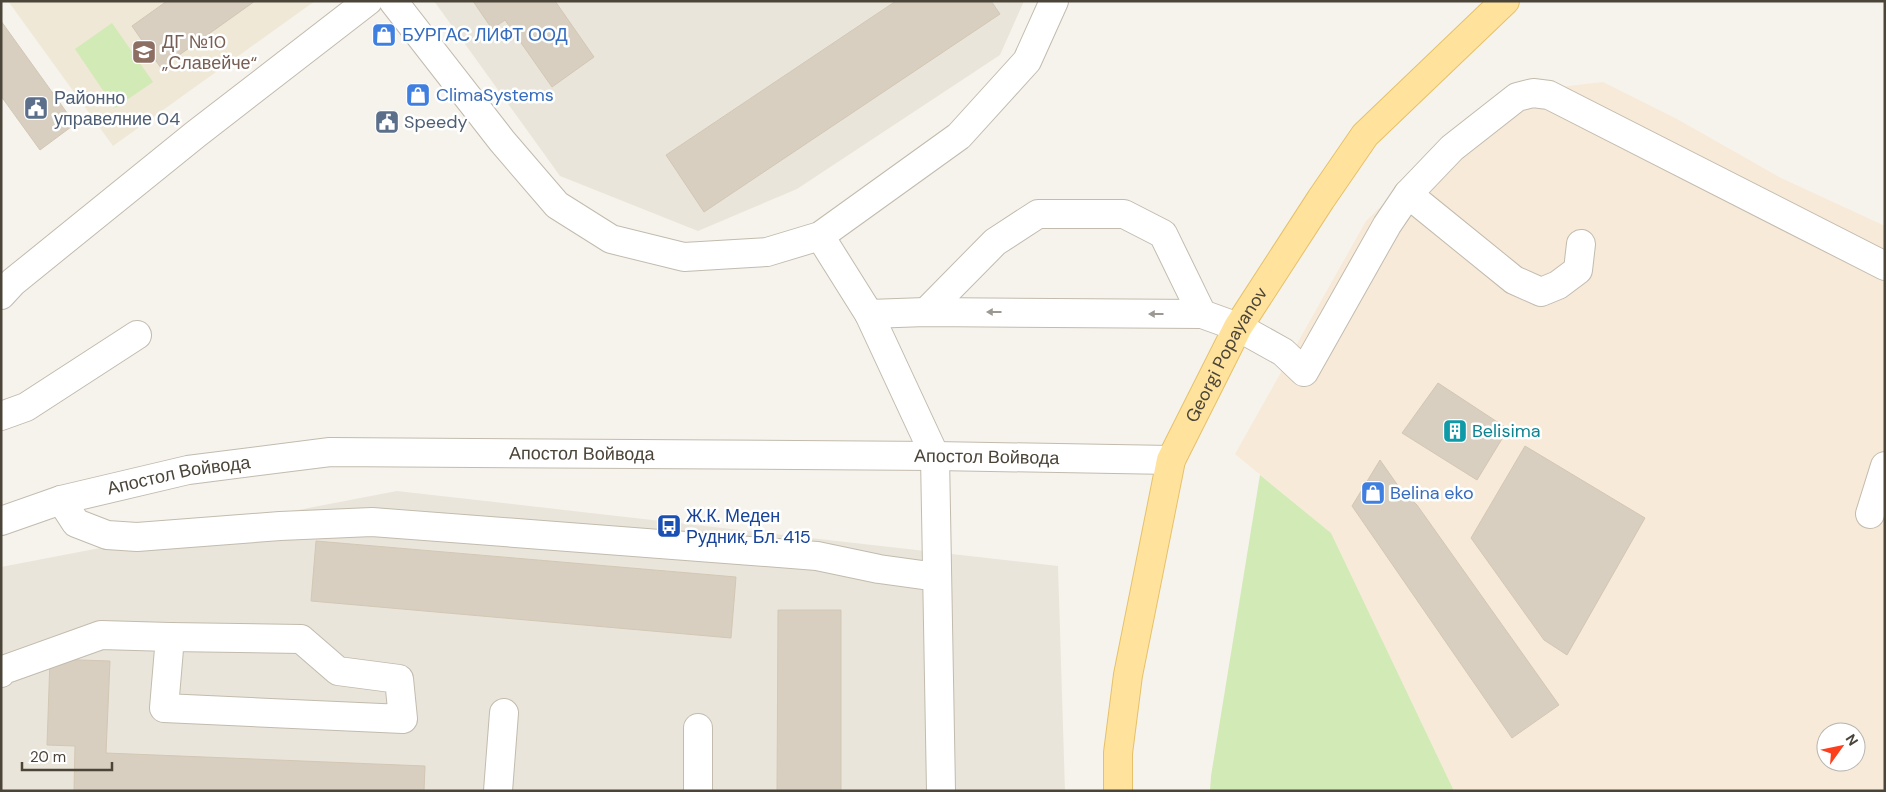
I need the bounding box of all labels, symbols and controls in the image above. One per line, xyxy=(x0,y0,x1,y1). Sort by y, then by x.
shop icon: БУРГАС ЛИФТ ООД xyxy=(371,22,397,48)
place label: БУРГАС ЛИФТ ООД xyxy=(402,23,568,47)
place label: ДГ №10 „Славейче“ xyxy=(162,30,258,75)
school or university icon: ДГ №10 „Славейче“ xyxy=(131,39,157,65)
shop icon: ClimaSystems xyxy=(405,82,431,108)
place label: ClimaSystems xyxy=(436,83,554,107)
place label: Районно управелние 04 xyxy=(54,86,180,131)
public building icon: Районно управелние 04 xyxy=(23,95,49,121)
public building icon: Speedy xyxy=(374,109,400,135)
place label: Speedy xyxy=(404,110,467,134)
street label: Georgi Popayanov xyxy=(1180,282,1273,426)
one-way arrow xyxy=(986,308,1002,316)
one-way arrow xyxy=(1148,310,1164,318)
building icon: Belisima xyxy=(1442,418,1468,444)
place label: Belisima xyxy=(1472,419,1541,443)
street label: Апостол Войвода xyxy=(509,441,656,466)
street label: Апостол Войвода xyxy=(914,444,1061,470)
street label: Апостол Войвода xyxy=(105,450,253,501)
shop icon: Belina eko xyxy=(1360,480,1386,506)
place label: Belina eko xyxy=(1390,481,1474,505)
place label: Ж.К. Меден Рудник, Бл. 415 xyxy=(686,504,811,549)
bus stop icon: Ж.К. Меден Рудник, Бл. 415 xyxy=(656,513,682,539)
north arrow xyxy=(1816,722,1866,772)
text: N xyxy=(1842,731,1862,749)
scale bar xyxy=(22,740,112,772)
text: 20 m xyxy=(30,747,66,767)

